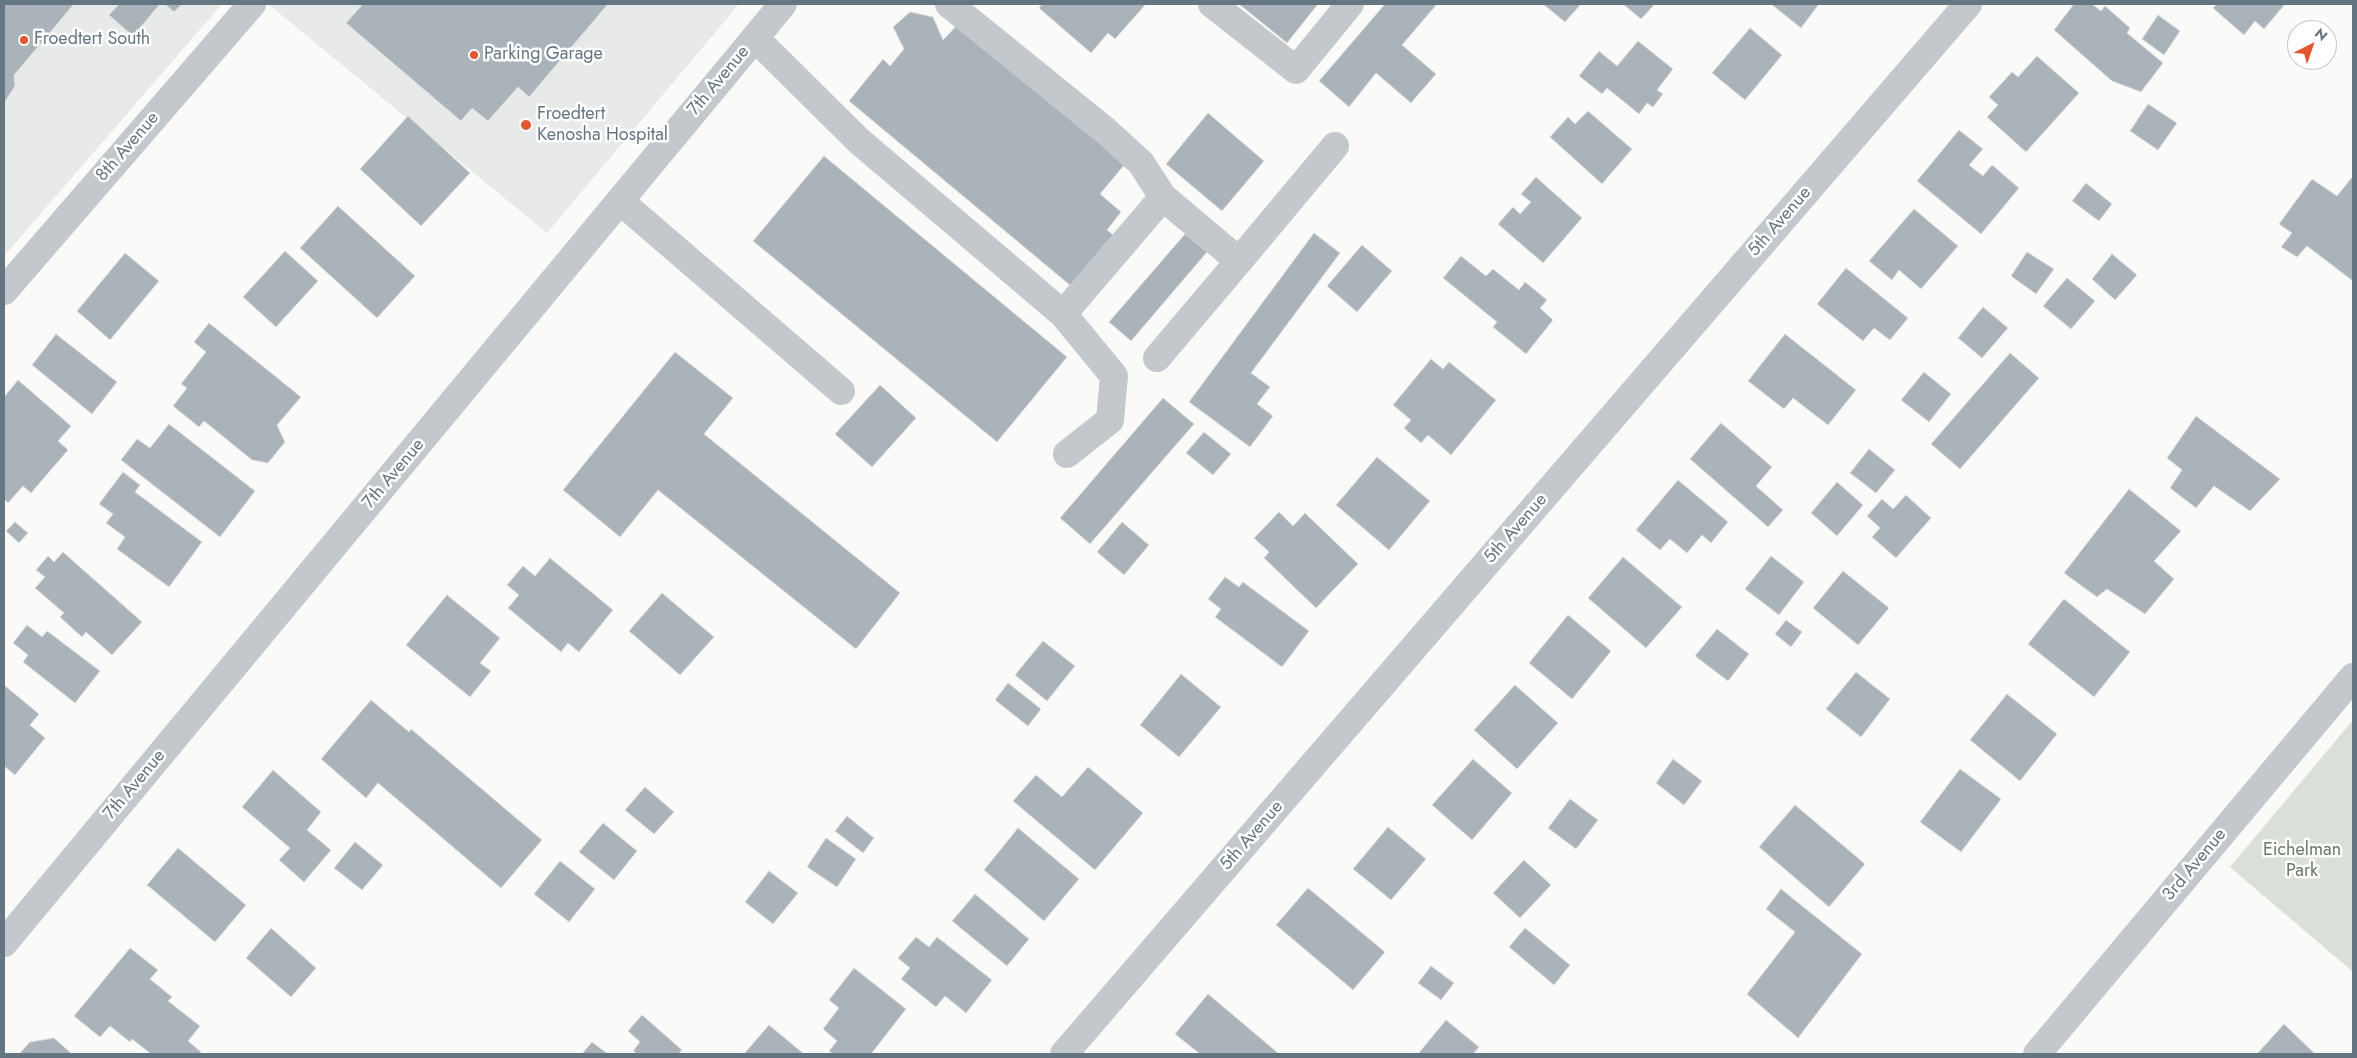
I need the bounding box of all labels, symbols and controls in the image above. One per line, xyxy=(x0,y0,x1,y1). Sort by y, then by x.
north arrow xyxy=(2287,20,2337,70)
text: N xyxy=(2310,23,2332,46)
place label: Froedtert South xyxy=(34,29,150,51)
marker: Froedtert South xyxy=(18,34,30,46)
street label: 7th Avenue xyxy=(684,42,754,120)
place label: Parking Garage xyxy=(484,44,603,66)
marker: Parking Garage xyxy=(468,49,480,61)
place label: Froedtert Kenosha Hospital xyxy=(537,104,668,146)
street label: 8th Avenue xyxy=(92,108,164,186)
marker: Froedtert Kenosha Hospital xyxy=(519,118,533,132)
street label: 5th Avenue xyxy=(1744,183,1816,261)
street label: 7th Avenue xyxy=(359,435,429,513)
street label: 5th Avenue xyxy=(1480,490,1552,568)
street label: 7th Avenue xyxy=(100,746,170,824)
street label: 5th Avenue xyxy=(1216,797,1288,875)
street label: 3rd Avenue xyxy=(2159,824,2231,906)
park label: Eichelman Park xyxy=(2263,840,2341,882)

